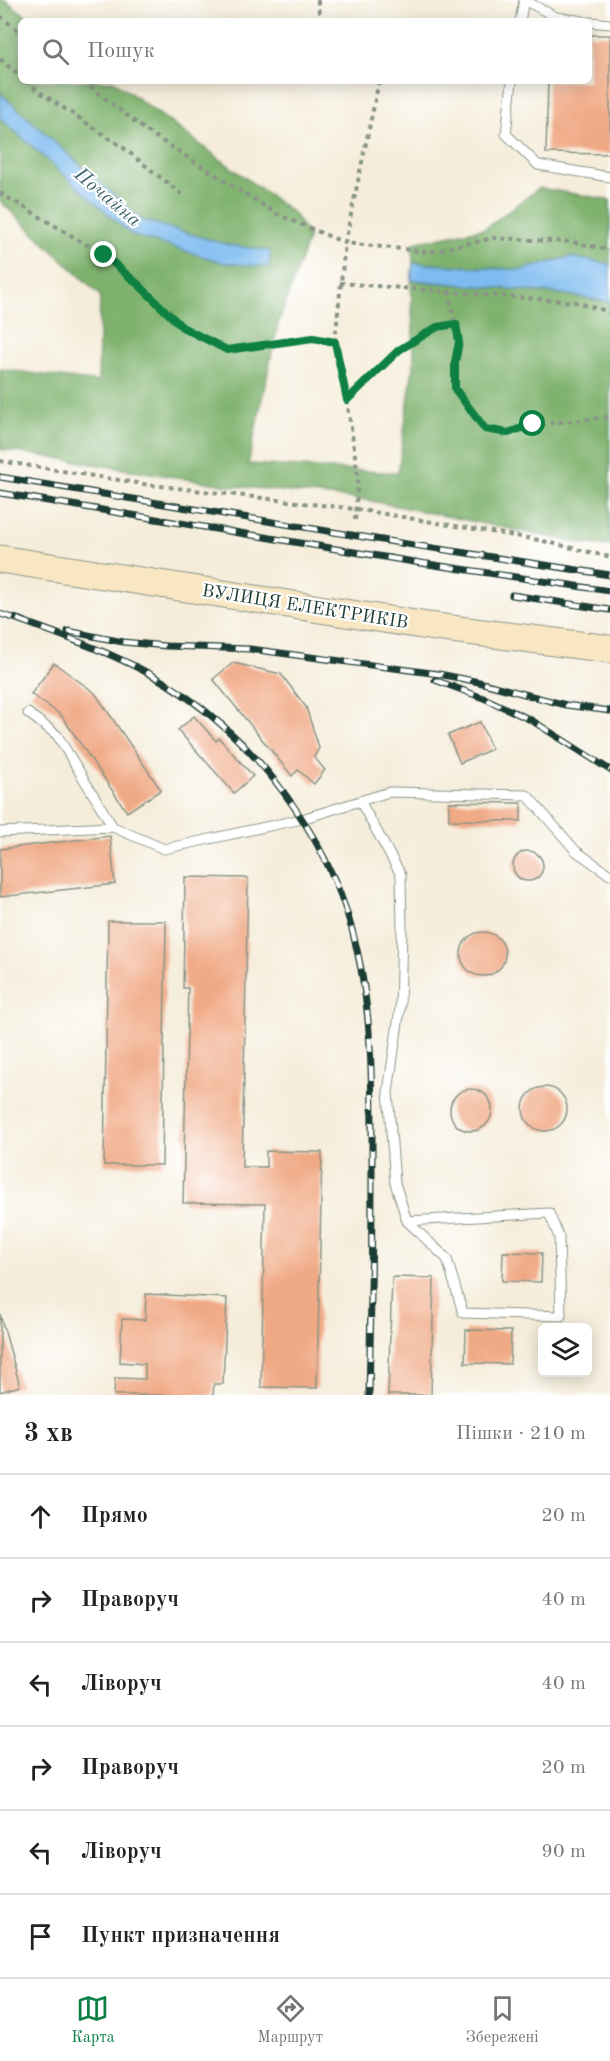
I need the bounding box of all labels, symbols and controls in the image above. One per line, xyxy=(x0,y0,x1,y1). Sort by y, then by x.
search box xyxy=(18,18,592,84)
icon: search xyxy=(39,35,72,68)
text: Пошук xyxy=(87,40,155,62)
water label: Почайна xyxy=(69,164,144,232)
route end xyxy=(90,241,116,267)
route start xyxy=(519,410,545,436)
street label: ВУЛИЦЯ ЕЛЕКТРИКІВ xyxy=(201,582,409,632)
map controls xyxy=(538,1323,592,1377)
button: layers xyxy=(538,1323,592,1377)
text: 3 хв xyxy=(24,1421,73,1447)
text: Пішки · 210 m xyxy=(456,1424,586,1444)
icon: ahead xyxy=(24,1500,57,1533)
text: Прямо xyxy=(81,1505,148,1527)
text: 20 m xyxy=(541,1506,586,1526)
icon: right xyxy=(24,1584,57,1617)
text: Праворуч xyxy=(81,1589,179,1611)
text: 40 m xyxy=(541,1590,586,1610)
icon: left xyxy=(24,1668,57,1701)
text: Ліворуч xyxy=(81,1673,162,1695)
text: 40 m xyxy=(541,1674,586,1694)
icon: right xyxy=(24,1752,57,1785)
text: Праворуч xyxy=(81,1757,179,1779)
text: 20 m xyxy=(541,1758,586,1778)
icon: left xyxy=(24,1836,57,1869)
text: Ліворуч xyxy=(81,1841,162,1863)
text: 90 m xyxy=(541,1842,586,1862)
icon: arrive xyxy=(24,1920,57,1953)
text: Пункт призначення xyxy=(81,1925,280,1947)
tab: Карта xyxy=(71,1992,115,2048)
tab: Маршрут xyxy=(257,1992,323,2048)
tab: Збережені xyxy=(466,1992,539,2048)

